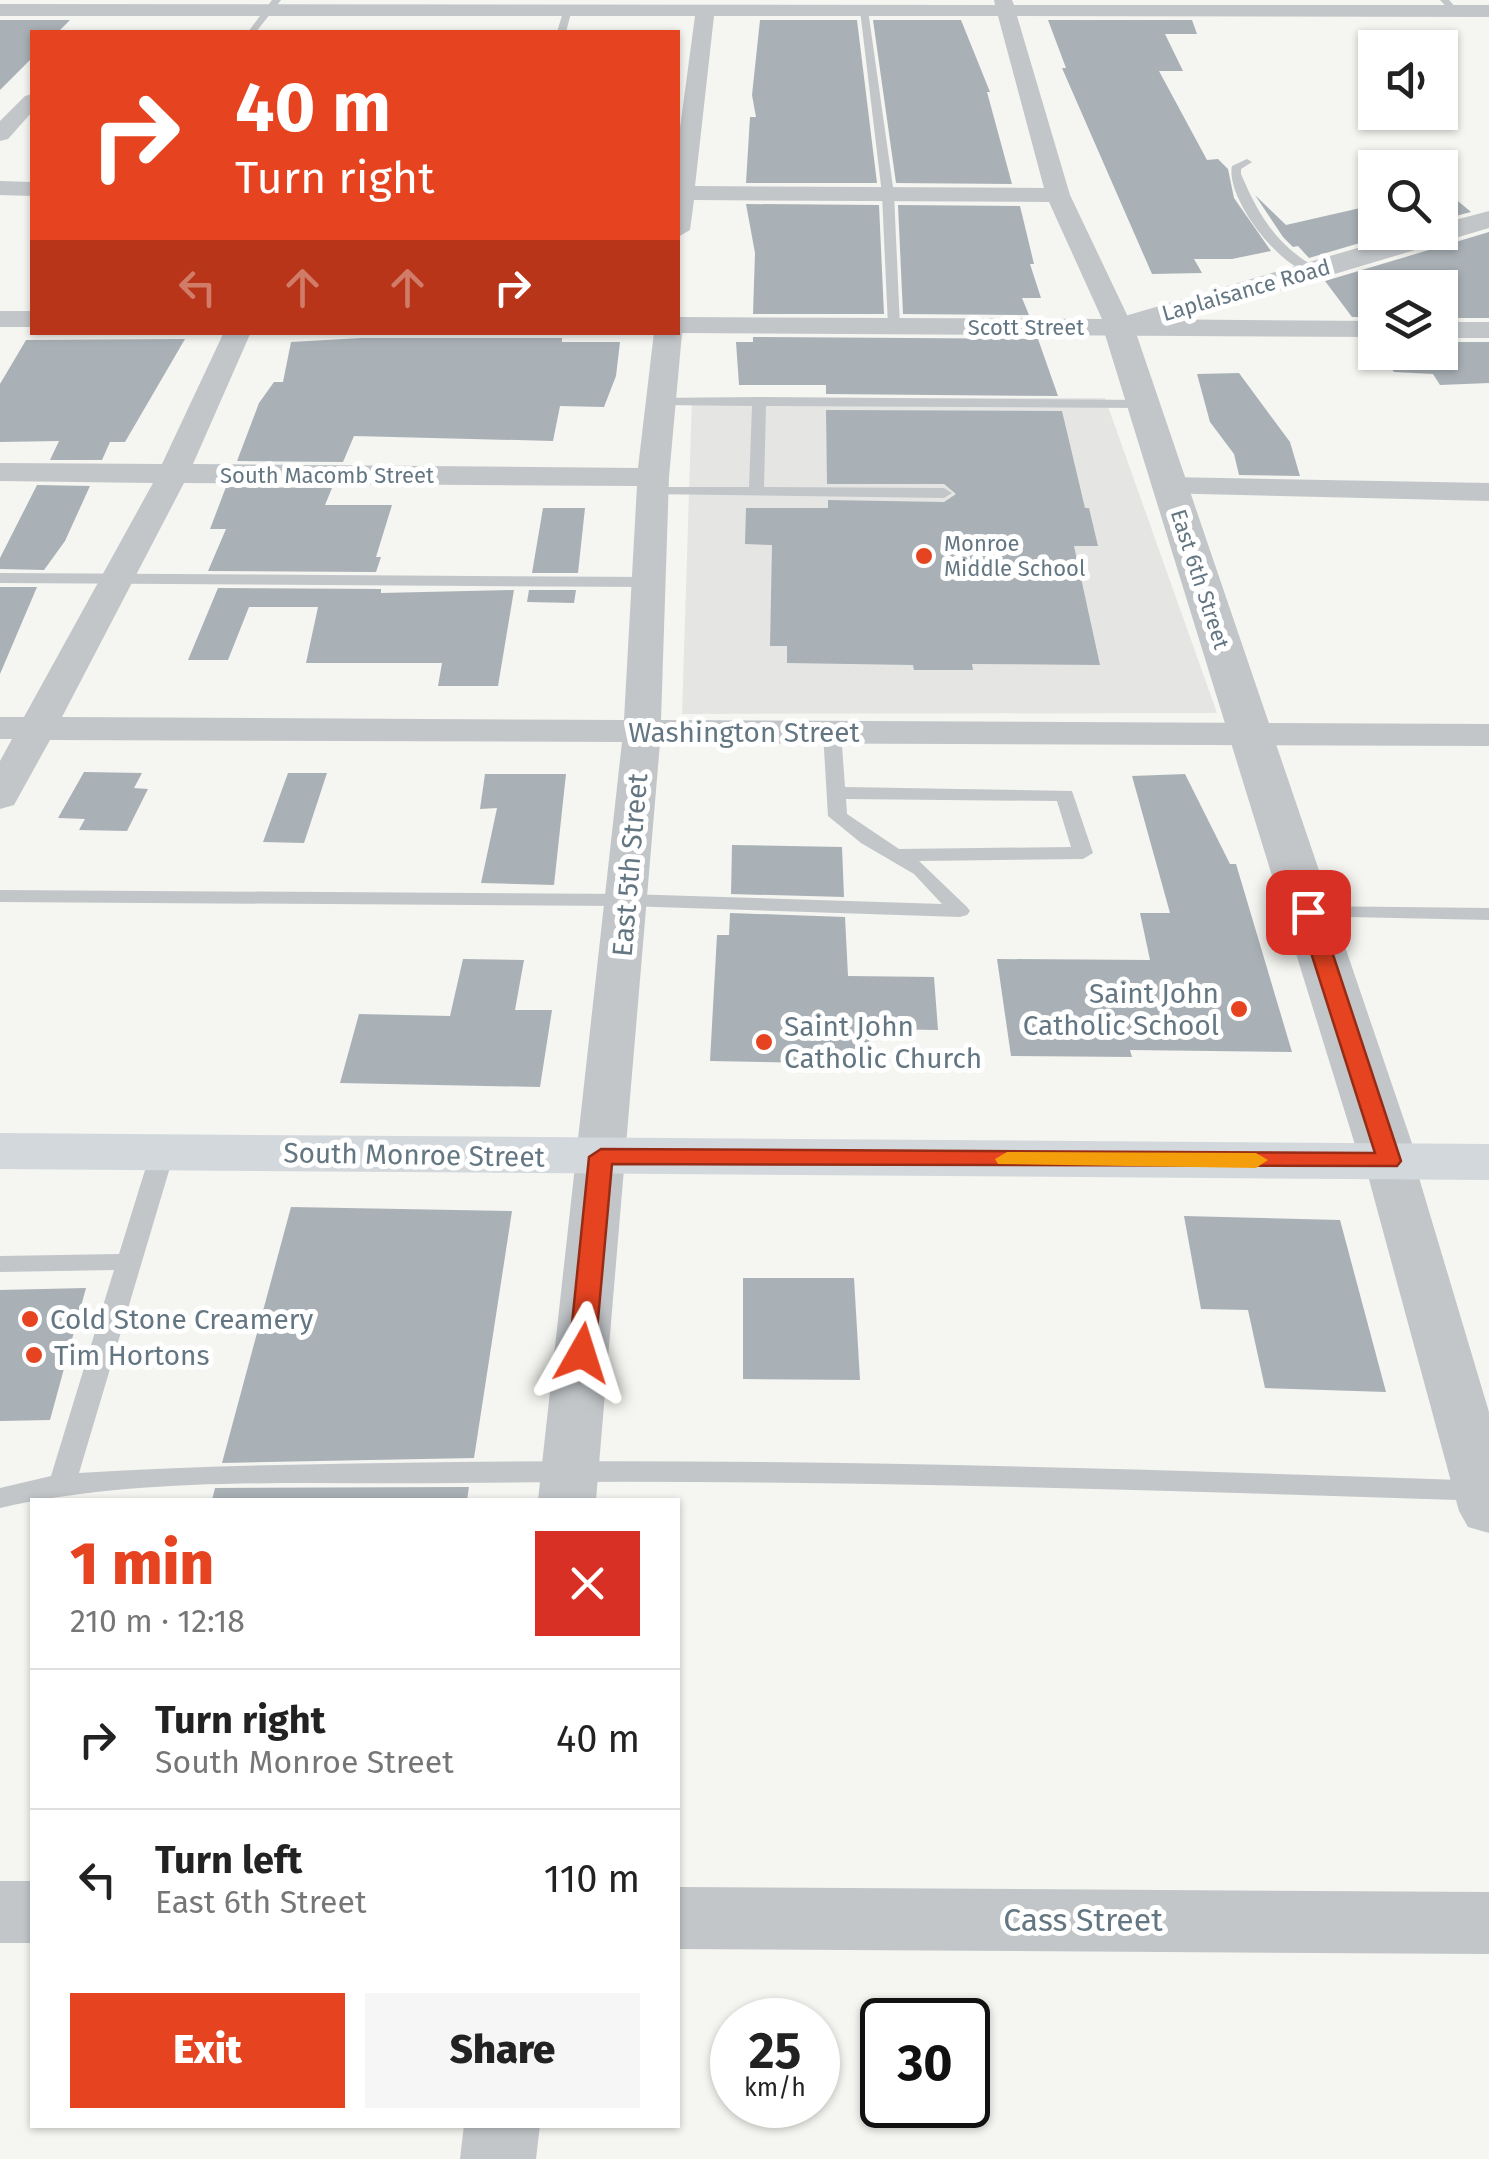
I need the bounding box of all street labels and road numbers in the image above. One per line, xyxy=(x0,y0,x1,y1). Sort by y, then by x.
street label: Laplaisance Road xyxy=(1159,253,1333,327)
street label: Scott Street xyxy=(968,314,1084,341)
street label: South Macomb Street xyxy=(220,462,434,489)
street label: East 6th Street xyxy=(1165,506,1235,652)
street label: Washington Street xyxy=(628,716,861,749)
street label: East 5th Street xyxy=(606,771,655,958)
street label: South Monroe Street xyxy=(283,1136,546,1174)
street label: Cass Street xyxy=(1003,1901,1163,1939)

